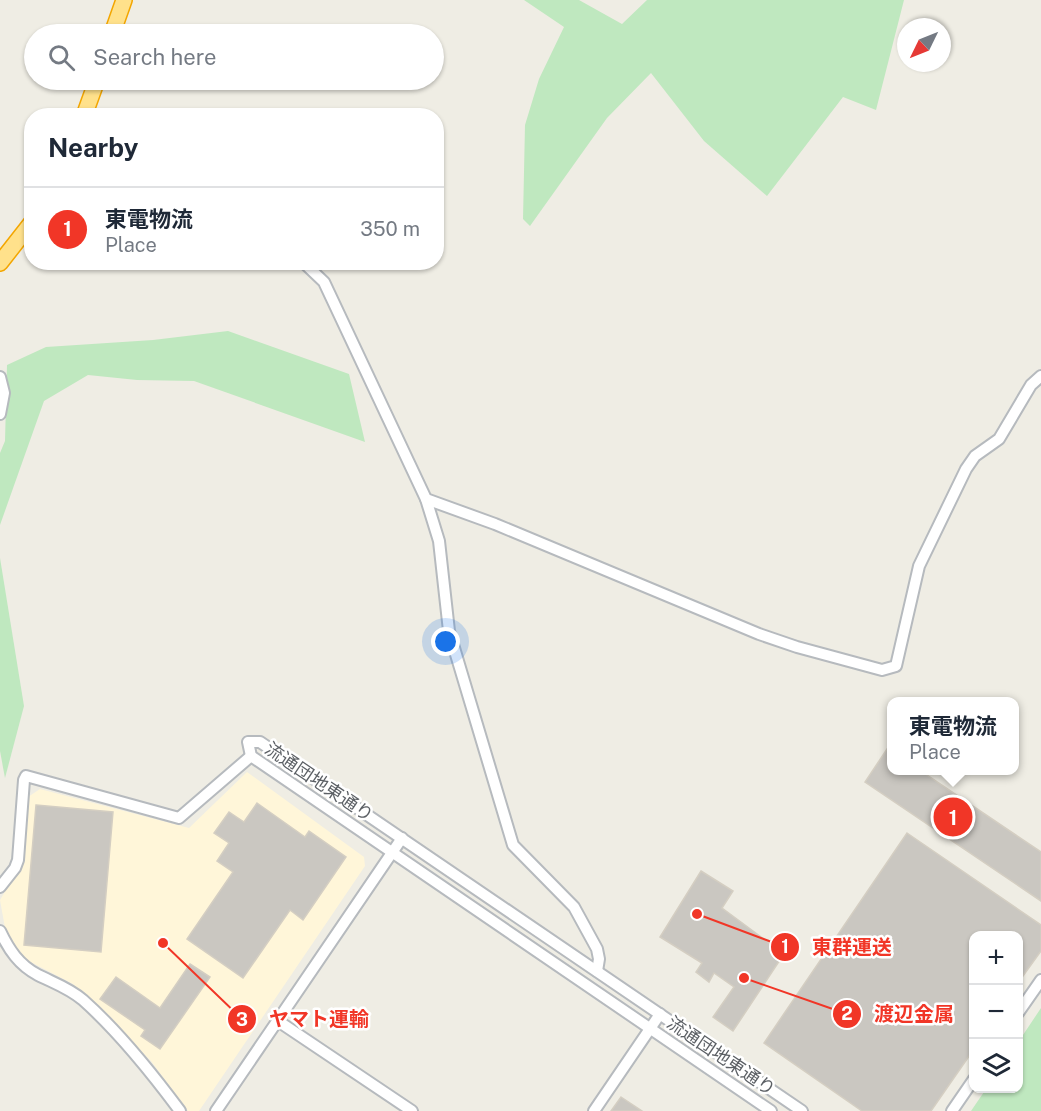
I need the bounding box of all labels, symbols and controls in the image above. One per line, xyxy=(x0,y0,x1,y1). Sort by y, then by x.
north arrow xyxy=(897,18,951,72)
search box xyxy=(24,24,444,90)
icon: search xyxy=(45,41,78,74)
text: Search here xyxy=(93,44,217,70)
text: Nearby xyxy=(48,132,138,163)
text: 東電物流 xyxy=(105,206,193,232)
text: 1 xyxy=(63,217,72,241)
text: 350 m xyxy=(360,217,420,241)
text: Place xyxy=(105,233,157,257)
your location xyxy=(431,627,460,656)
popup xyxy=(887,697,1019,775)
text: 東電物流 xyxy=(909,713,997,739)
street label: 流通団地東通り xyxy=(261,738,377,826)
text: Place xyxy=(909,740,961,764)
pin: 1 xyxy=(934,794,972,840)
callout: 東群運送 xyxy=(770,928,904,966)
map controls xyxy=(969,931,1023,1093)
button: + xyxy=(969,931,1023,985)
text: 東群運送 xyxy=(812,935,892,959)
text: 1 xyxy=(781,936,789,957)
button: − xyxy=(969,985,1023,1039)
callout: 渡辺金属 xyxy=(832,995,966,1033)
callout: ヤマト運輸 xyxy=(227,1000,381,1038)
text: 渡辺金属 xyxy=(874,1002,954,1026)
text: 2 xyxy=(841,1003,853,1024)
text: ヤマト運輸 xyxy=(269,1007,369,1031)
text: 3 xyxy=(236,1009,248,1030)
street label: 流通団地東通り xyxy=(663,1012,779,1100)
button: layers xyxy=(969,1039,1023,1093)

